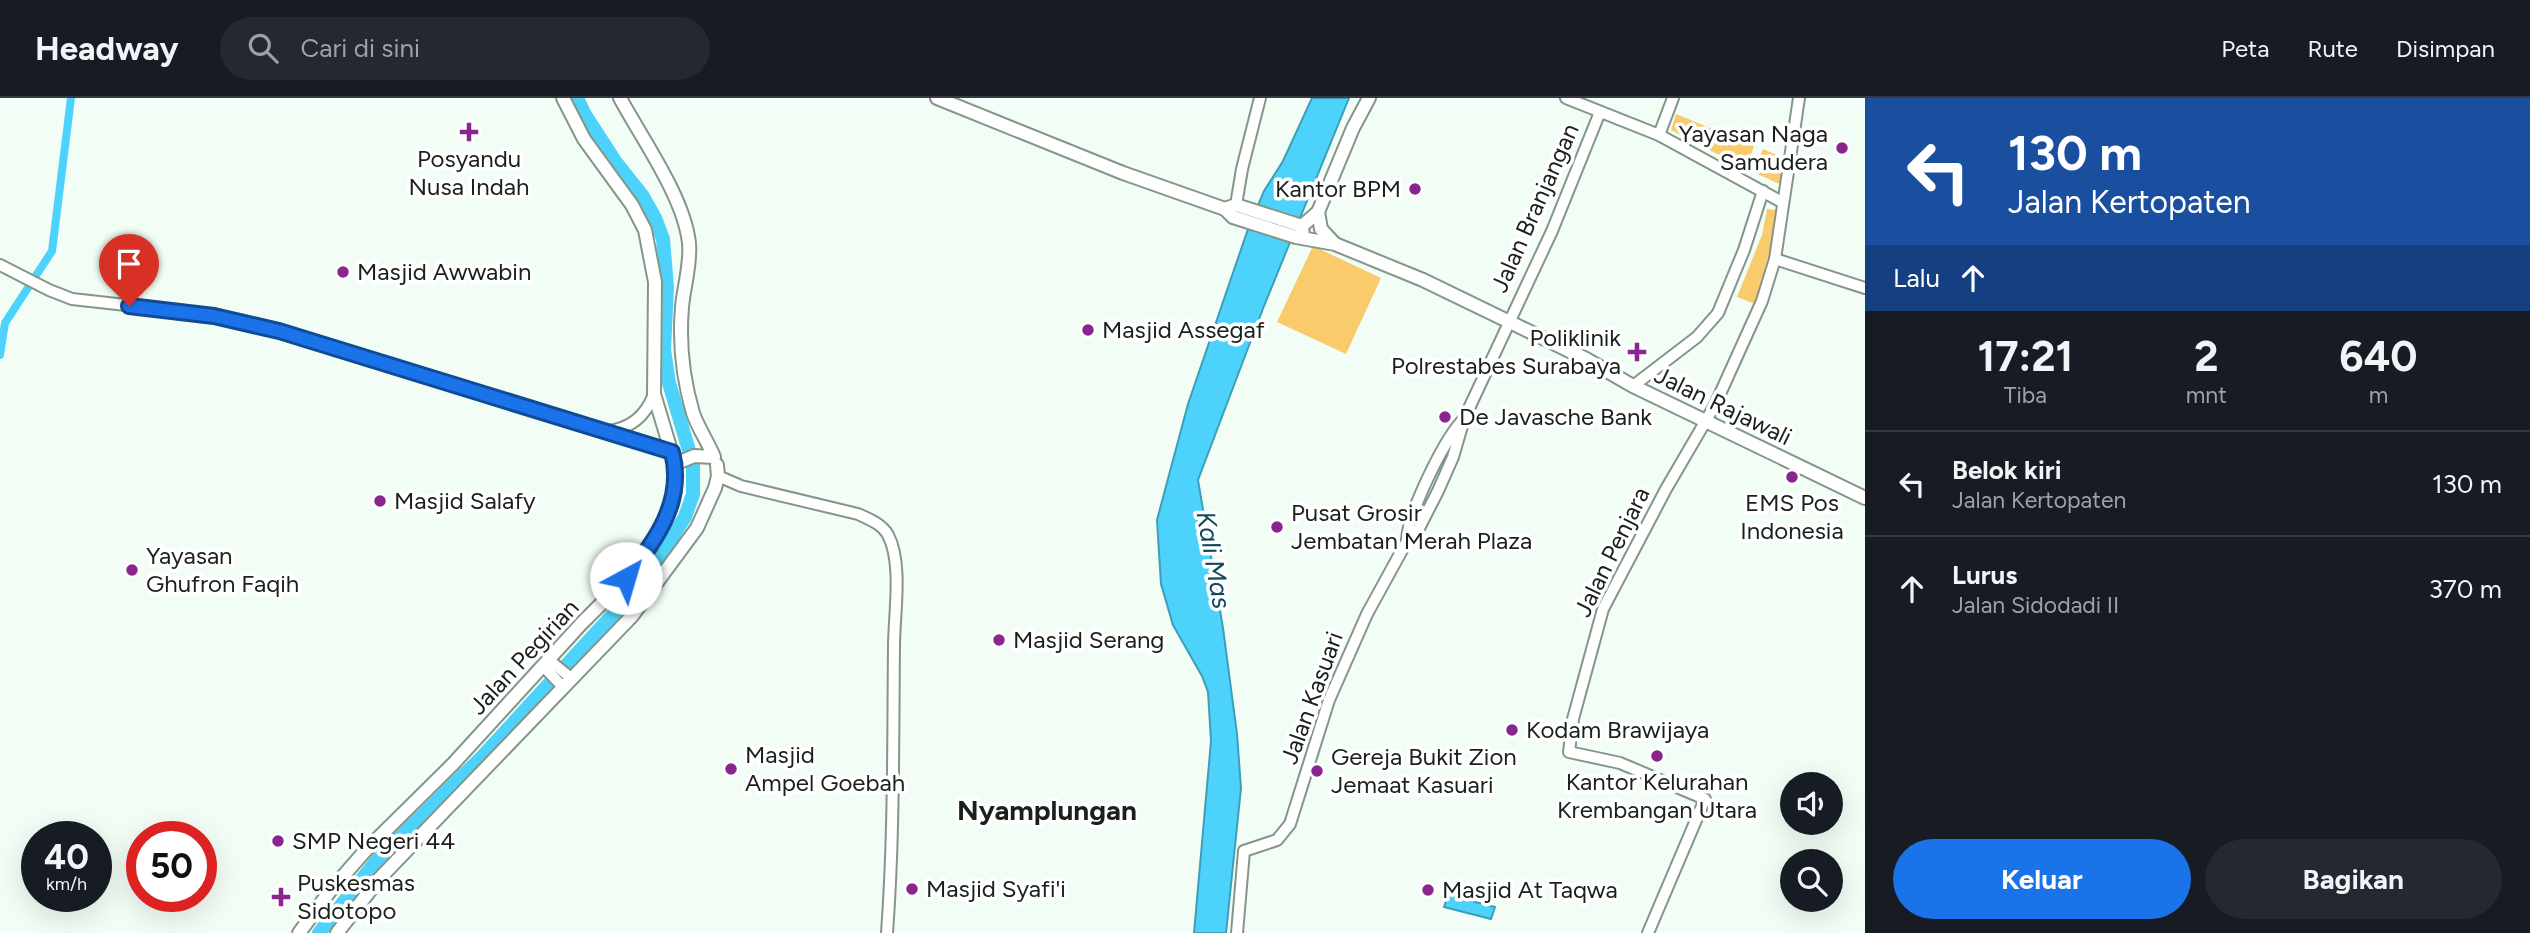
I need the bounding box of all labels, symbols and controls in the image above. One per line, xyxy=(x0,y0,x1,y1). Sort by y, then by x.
search box xyxy=(220,17,710,80)
text: Headway xyxy=(35,29,178,68)
icon: search xyxy=(244,29,282,67)
text: Cari di sini xyxy=(300,32,420,64)
text: Peta xyxy=(2221,34,2269,63)
text: Rute xyxy=(2307,34,2358,63)
text: Disimpan xyxy=(2396,34,2495,63)
street label: Jalan Branjangan xyxy=(1484,119,1585,297)
place label: Yayasan Naga Samudera xyxy=(1678,119,1828,176)
marker: Posyandu Nusa Indah xyxy=(459,122,479,142)
text: 130 m xyxy=(2008,123,2142,182)
icon: left xyxy=(1893,126,1984,217)
marker: Yayasan Naga Samudera xyxy=(1834,140,1850,156)
place label: Posyandu Nusa Indah xyxy=(409,144,529,201)
place label: Kantor BPM xyxy=(1275,174,1401,203)
marker: Kantor BPM xyxy=(1407,181,1423,197)
text: Jalan Kertopaten xyxy=(2008,183,2251,221)
pin xyxy=(99,234,159,306)
icon: arrive xyxy=(110,245,148,283)
place label: Masjid Awwabin xyxy=(357,257,531,286)
icon: ahead xyxy=(1954,259,1992,297)
text: Lalu xyxy=(1893,262,1940,294)
marker: Masjid Awwabin xyxy=(335,264,351,280)
place label: Masjid Assegaf xyxy=(1102,315,1265,344)
marker: Masjid Assegaf xyxy=(1080,322,1096,338)
place label: Poliklinik Polrestabes Surabaya xyxy=(1391,323,1621,380)
text: 17:21 xyxy=(1977,331,2073,382)
text: 2 xyxy=(2194,331,2218,382)
text: 640 xyxy=(2339,331,2418,382)
marker: Poliklinik Polrestabes Surabaya xyxy=(1627,342,1647,362)
street label: Jalan Rajawali xyxy=(1650,360,1796,451)
text: Tiba xyxy=(2004,381,2047,409)
text: mnt xyxy=(2186,381,2227,409)
text: m xyxy=(2369,381,2388,409)
place label: De Javasche Bank xyxy=(1459,402,1652,431)
marker: De Javasche Bank xyxy=(1437,409,1453,425)
text: Belok kiri xyxy=(1952,454,2061,486)
icon: left xyxy=(1893,465,1931,503)
text: 130 m xyxy=(2432,468,2502,500)
marker: EMS Pos Indonesia xyxy=(1784,469,1800,485)
street label: Jalan Penjara xyxy=(1568,482,1655,621)
place label: Masjid Salafy xyxy=(394,486,536,515)
text: Jalan Kertopaten xyxy=(1952,486,2126,514)
place label: EMS Pos Indonesia xyxy=(1740,488,1844,545)
marker: Masjid Salafy xyxy=(372,493,388,509)
place label: Pusat Grosir Jembatan Merah Plaza xyxy=(1291,498,1532,555)
water label: Kali Mas xyxy=(1190,509,1238,611)
marker: Pusat Grosir Jembatan Merah Plaza xyxy=(1269,519,1285,535)
place label: Yayasan Ghufron Faqih xyxy=(146,541,299,598)
position arrow xyxy=(589,541,663,615)
text: Lurus xyxy=(1952,559,2017,591)
marker: Yayasan Ghufron Faqih xyxy=(124,562,140,578)
icon: ahead xyxy=(1893,570,1931,608)
text: 370 m xyxy=(2429,573,2502,605)
text: Jalan Sidodadi II xyxy=(1952,591,2119,619)
street label: Jalan Pegirian xyxy=(463,593,584,720)
place label: Masjid Serang xyxy=(1013,625,1164,654)
street label: Jalan Kasuari xyxy=(1274,628,1349,768)
marker: Masjid Serang xyxy=(991,632,1007,648)
place label: Kodam Brawijaya xyxy=(1526,715,1709,744)
marker: Kodam Brawijaya xyxy=(1504,722,1520,738)
place label: Masjid Ampel Goebah xyxy=(745,740,905,797)
place label: Gereja Bukit Zion Jemaat Kasuari xyxy=(1331,742,1517,799)
marker: Kantor Kelurahan Krembangan Utara xyxy=(1649,748,1665,764)
marker: Masjid Ampel Goebah xyxy=(723,761,739,777)
marker: Gereja Bukit Zion Jemaat Kasuari xyxy=(1309,763,1325,779)
place label: Kantor Kelurahan Krembangan Utara xyxy=(1557,767,1757,824)
map controls xyxy=(1780,772,1843,912)
button: sound xyxy=(1780,772,1843,835)
district label: Nyamplungan xyxy=(957,793,1137,827)
speed limit sign: 50 xyxy=(126,821,217,912)
place label: SMP Negeri 44 xyxy=(292,826,455,855)
marker: SMP Negeri 44 xyxy=(270,833,286,849)
text: 40 xyxy=(44,836,89,878)
button: Keluar xyxy=(1893,839,2191,919)
button: Bagikan xyxy=(2205,839,2502,919)
button: search xyxy=(1780,849,1843,912)
place label: Puskesmas Sidotopo xyxy=(297,868,415,925)
text: km/h xyxy=(46,873,87,895)
place label: Masjid Syafi'i xyxy=(926,874,1066,903)
place label: Masjid At Taqwa xyxy=(1442,875,1618,904)
marker: Masjid Syafi'i xyxy=(904,881,920,897)
marker: Masjid At Taqwa xyxy=(1420,882,1436,898)
marker: Puskesmas Sidotopo xyxy=(271,887,291,907)

